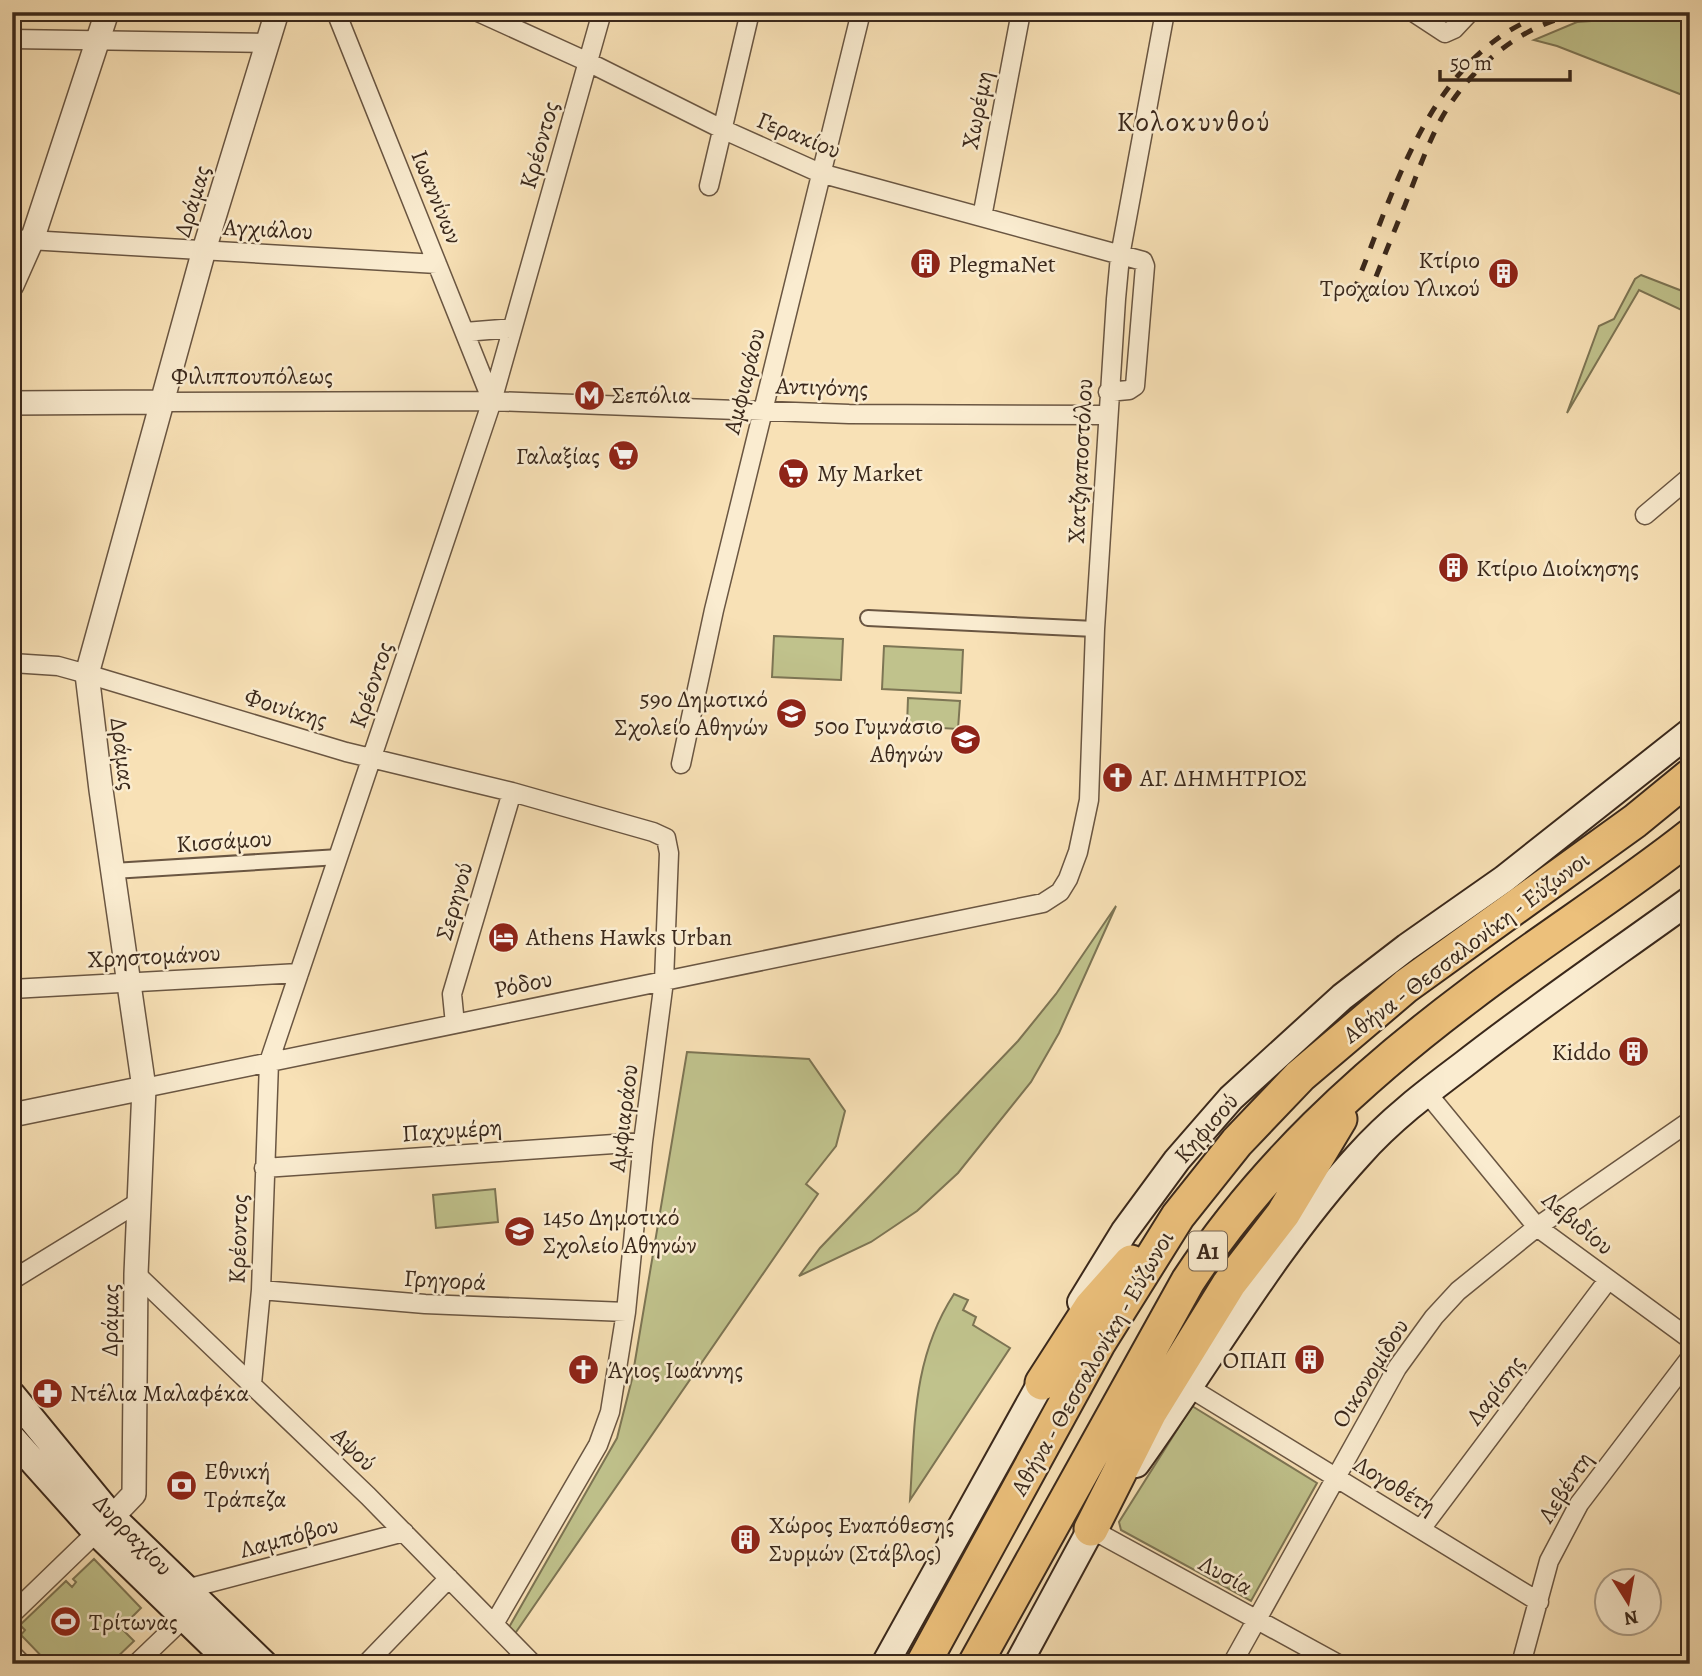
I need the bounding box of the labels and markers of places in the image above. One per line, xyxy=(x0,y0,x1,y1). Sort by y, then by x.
place label: Κτίριο Τροχαίου Υλικού xyxy=(1320,244,1480,304)
building icon: PlegmaNet xyxy=(908,247,942,281)
place label: PlegmaNet xyxy=(948,248,1056,280)
building icon: Κτίριο Τροχαίου Υλικού xyxy=(1486,257,1520,291)
metro station icon: Σεπόλια xyxy=(572,378,606,412)
place label: Σεπόλια xyxy=(612,379,691,411)
supermarket icon: Γαλαξίας xyxy=(606,439,640,473)
place label: Γαλαξίας xyxy=(516,440,600,472)
supermarket icon: My Market xyxy=(777,456,811,490)
place label: My Market xyxy=(817,457,923,489)
building icon: Κτίριο Διοίκησης xyxy=(1436,551,1470,585)
place label: Κτίριο Διοίκησης xyxy=(1476,552,1639,584)
place label: 59ο Δημοτικό Σχολείο Αθηνών xyxy=(615,683,768,743)
school or university icon: 59ο Δημοτικό Σχολείο Αθηνών xyxy=(774,696,808,730)
place label: 50ο Γυμνάσιο Αθηνών xyxy=(814,710,943,770)
school or university icon: 50ο Γυμνάσιο Αθηνών xyxy=(949,723,983,757)
church icon: ΑΓ. ΔΗΜΗΤΡΙΟΣ xyxy=(1100,761,1134,795)
place label: ΑΓ. ΔΗΜΗΤΡΙΟΣ xyxy=(1139,762,1307,794)
hotel icon: Athens Hawks Urban xyxy=(486,920,520,954)
place label: Athens Hawks Urban xyxy=(525,921,732,953)
building icon: Kiddo xyxy=(1617,1035,1651,1069)
place label: Kiddo xyxy=(1551,1036,1611,1068)
place label: 145ο Δημοτικό Σχολείο Αθηνών xyxy=(543,1201,697,1261)
school or university icon: 145ο Δημοτικό Σχολείο Αθηνών xyxy=(503,1214,537,1248)
building icon: ΟΠΑΠ xyxy=(1293,1343,1327,1377)
place label: ΟΠΑΠ xyxy=(1223,1344,1287,1376)
church icon: Άγιος Ιωάννης xyxy=(567,1353,601,1387)
place label: Άγιος Ιωάννης xyxy=(607,1354,743,1386)
pharmacy icon: Ντέλια Μαλαφέκα xyxy=(30,1376,64,1410)
place label: Ντέλια Μαλαφέκα xyxy=(70,1377,249,1409)
place label: Εθνική Τράπεζα xyxy=(204,1455,287,1515)
bank icon: Εθνική Τράπεζα xyxy=(164,1468,198,1502)
place label: Χώρος Εναπόθεσης Συρμών (Στάβλος) xyxy=(769,1509,954,1569)
building icon: Χώρος Εναπόθεσης Συρμών (Στάβλος) xyxy=(729,1522,763,1556)
sports icon: Τρίτωνας xyxy=(49,1605,83,1639)
place label: Τρίτωνας xyxy=(89,1606,178,1638)

